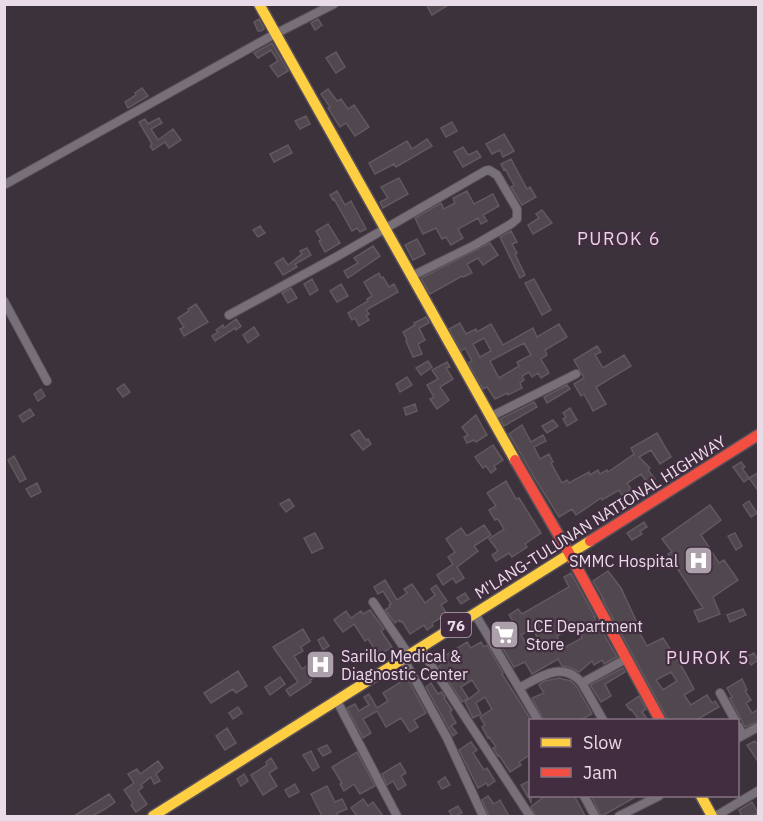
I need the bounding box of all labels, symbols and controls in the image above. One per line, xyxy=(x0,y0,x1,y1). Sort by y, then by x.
district label: PUROK 6 xyxy=(577,227,661,250)
street label: M'LANG-TULUNAN NATIONAL HIGHWAY xyxy=(471,431,730,603)
hospital icon: SMMC Hospital xyxy=(683,545,715,577)
place label: SMMC Hospital xyxy=(569,551,678,571)
road number: 76 xyxy=(441,613,471,637)
place label: LCE Department Store xyxy=(526,616,643,654)
supermarket icon: LCE Department Store xyxy=(489,619,521,651)
place label: Sarillo Medical & Diagnostic Center xyxy=(341,646,468,684)
district label: PUROK 5 xyxy=(666,646,750,669)
hospital icon: Sarillo Medical & Diagnostic Center xyxy=(304,649,336,681)
legend xyxy=(529,719,739,797)
text: Slow xyxy=(583,731,622,754)
text: Jam xyxy=(583,761,618,784)

